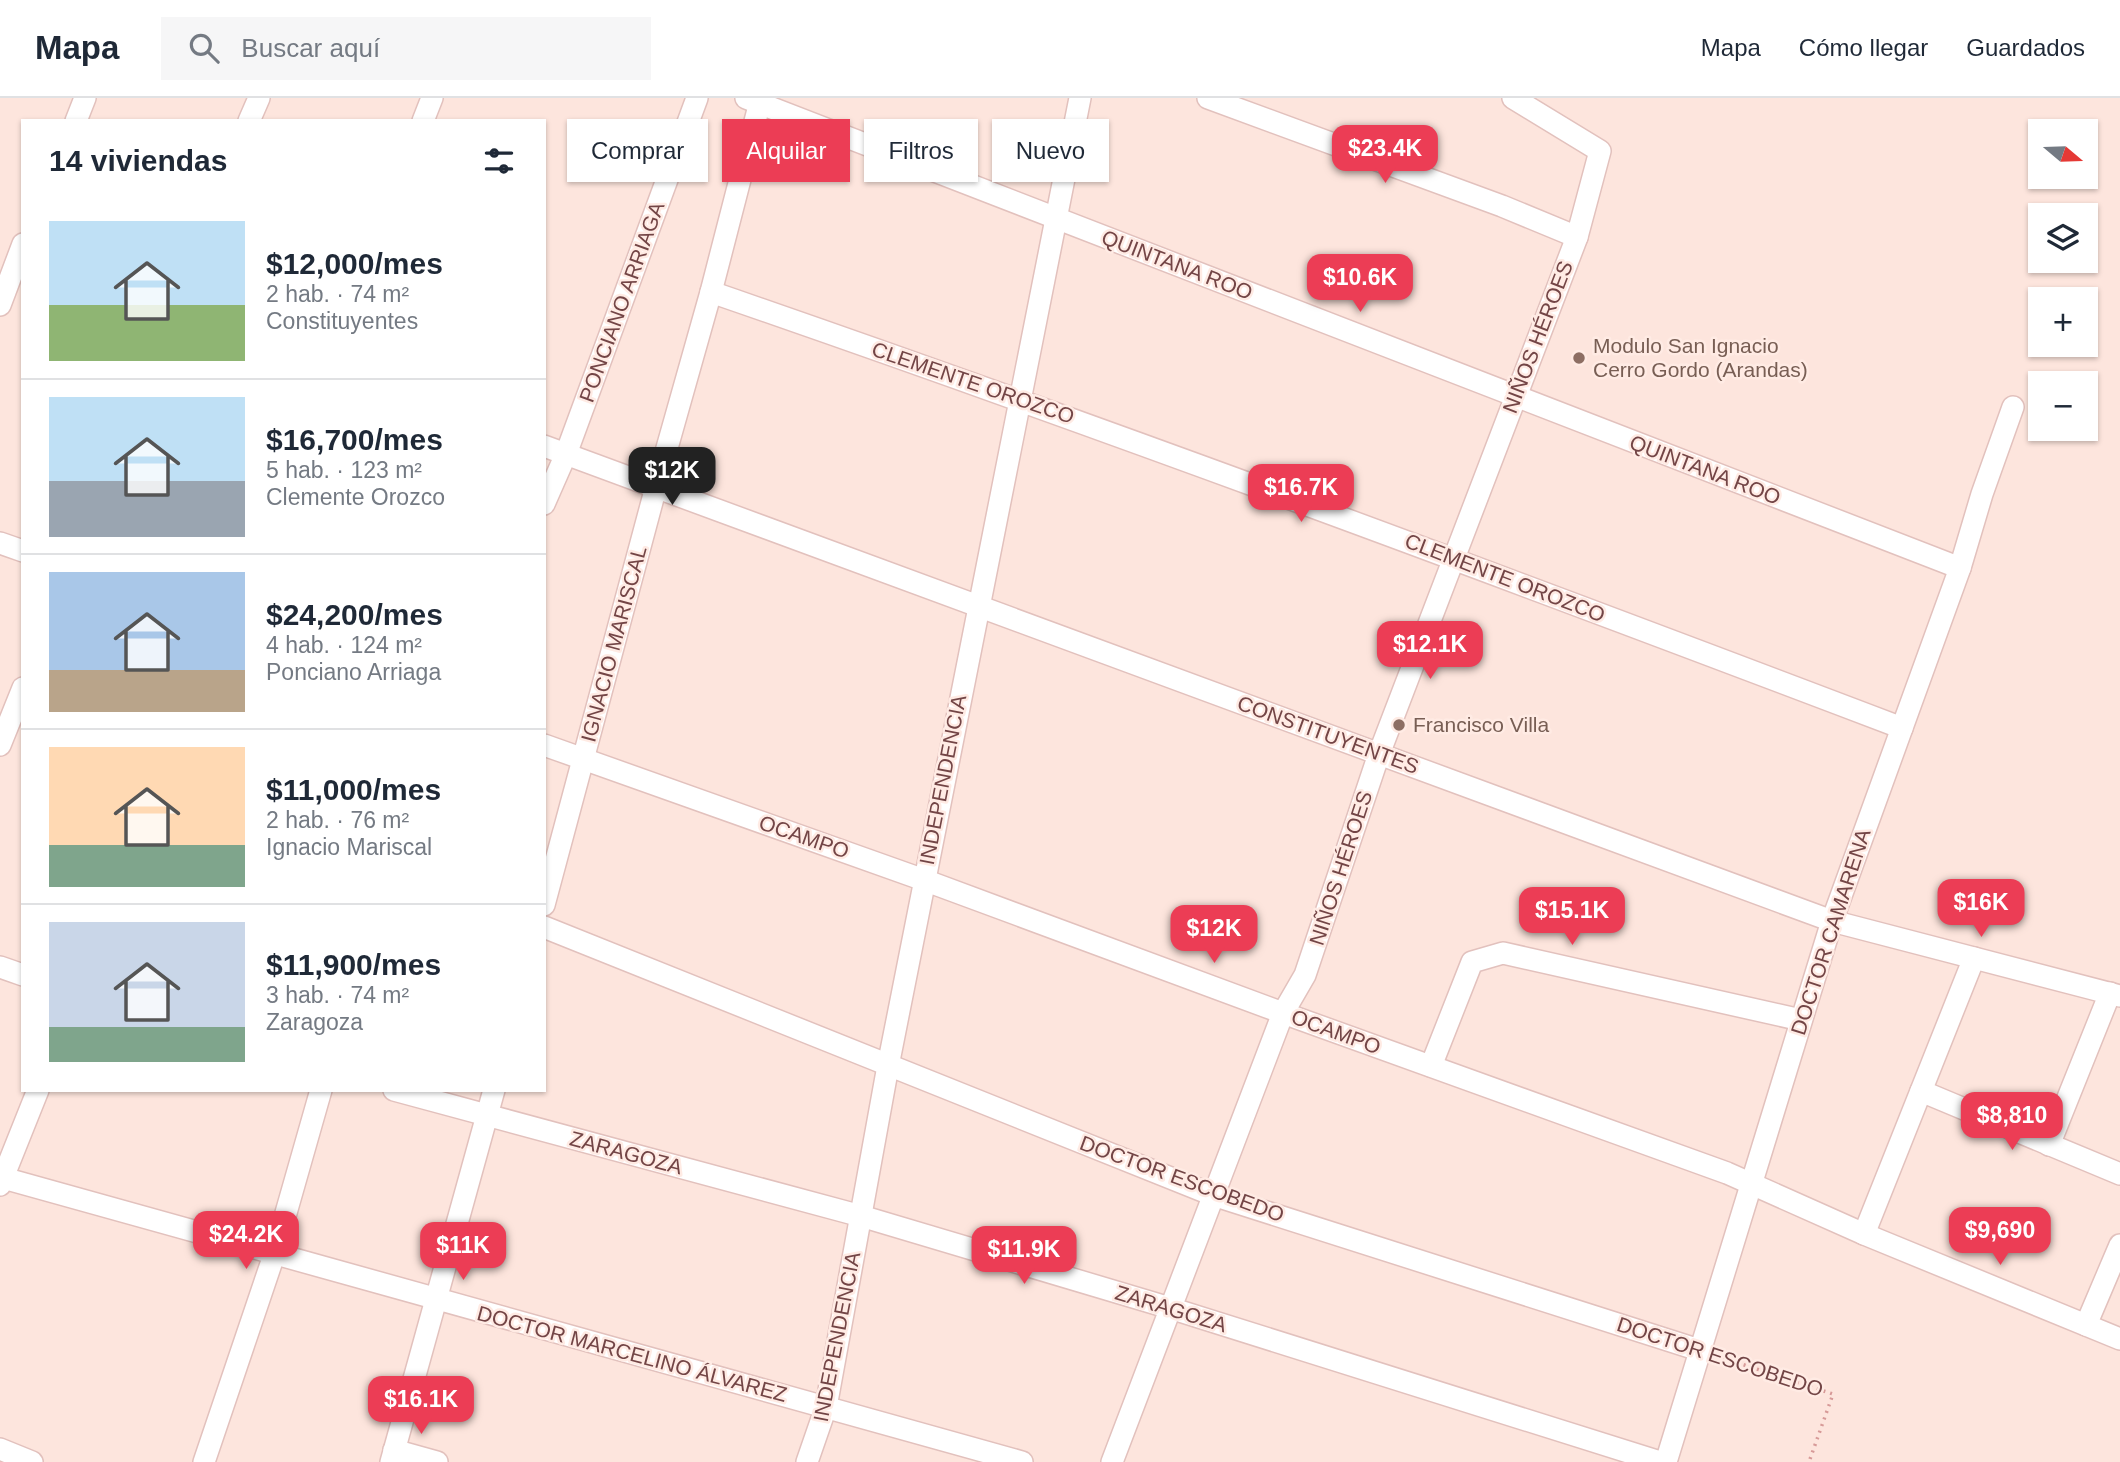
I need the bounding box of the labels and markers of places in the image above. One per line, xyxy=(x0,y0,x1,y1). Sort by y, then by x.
pin: $23.4K xyxy=(1328,126,1442,185)
pin: $10.6K xyxy=(1303,254,1417,314)
place label: Modulo San Ignacio Cerro Gordo (Arandas) xyxy=(1593,334,1808,381)
marker: Modulo San Ignacio Cerro Gordo (Arandas) xyxy=(1571,350,1587,366)
pin: $12K xyxy=(631,448,713,507)
pin: $16.7K xyxy=(1244,464,1358,524)
pin: $12.1K xyxy=(1373,622,1487,681)
place label: Francisco Villa xyxy=(1413,713,1549,736)
marker: Francisco Villa xyxy=(1391,717,1407,733)
pin: $16K xyxy=(1940,880,2022,939)
pin: $15.1K xyxy=(1515,888,1629,947)
pin: $12K xyxy=(1173,906,1255,965)
pin: $8,810 xyxy=(1955,1093,2069,1152)
pin: $9,690 xyxy=(1943,1208,2057,1267)
pin: $24.2K xyxy=(189,1212,303,1271)
pin: $11K xyxy=(422,1222,504,1282)
pin: $11.9K xyxy=(967,1226,1081,1286)
pin: $16.1K xyxy=(364,1376,478,1436)

